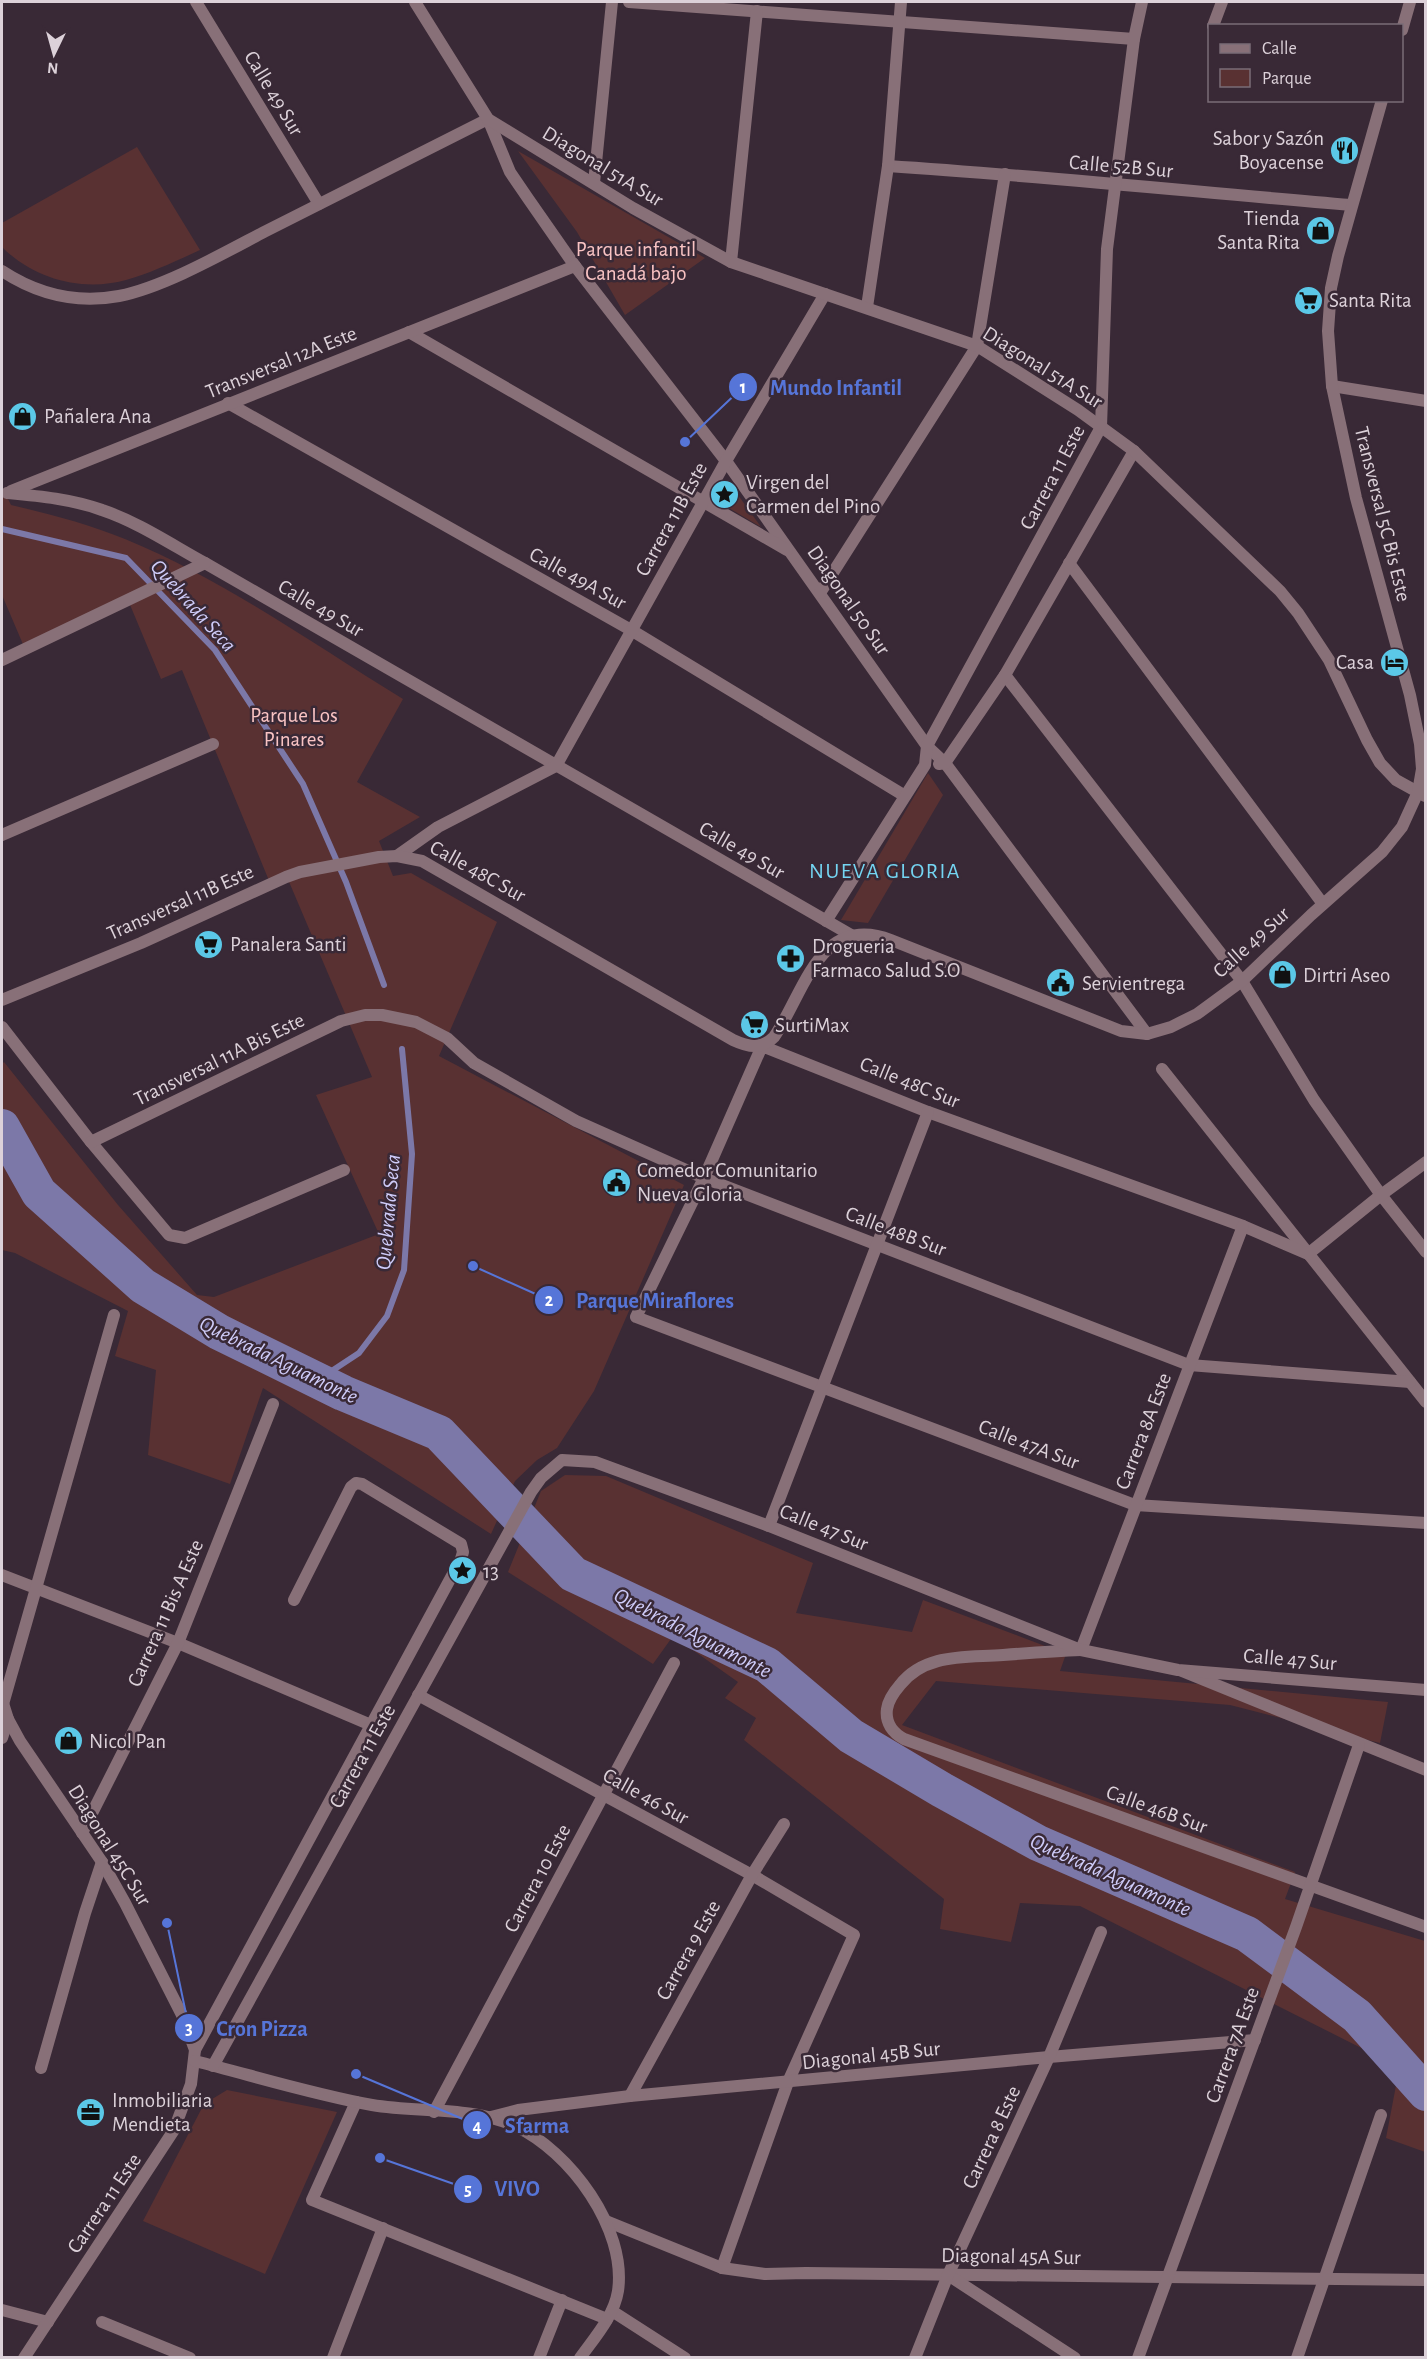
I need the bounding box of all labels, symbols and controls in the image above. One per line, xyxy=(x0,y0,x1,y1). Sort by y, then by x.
north arrow xyxy=(24,24,84,84)
legend xyxy=(1208,24,1403,102)
text: Calle xyxy=(1262,40,1297,58)
street label: Calle 49 Sur xyxy=(240,47,307,139)
text: N xyxy=(47,59,59,76)
text: Parque xyxy=(1262,70,1311,88)
street label: Diagonal 51A Sur xyxy=(539,122,667,211)
place label: Sabor y Sazón Boyacense xyxy=(1213,128,1324,173)
restaurant icon: Sabor y Sazón Boyacense xyxy=(1329,134,1361,166)
street label: Calle 52B Sur xyxy=(1068,151,1174,182)
place label: Tienda Santa Rita xyxy=(1217,208,1300,253)
shop icon: Tienda Santa Rita xyxy=(1305,214,1337,246)
park label: Parque infantil Canadá bajo xyxy=(576,239,696,284)
supermarket icon: Santa Rita xyxy=(1292,284,1324,316)
place label: Santa Rita xyxy=(1329,290,1412,311)
street label: Diagonal 51A Sur xyxy=(979,322,1106,413)
street label: Transversal 12A Este xyxy=(203,323,360,402)
callout: Mundo Infantil xyxy=(728,367,914,407)
text: Mundo Infantil xyxy=(770,377,902,399)
text: 1 xyxy=(740,379,746,397)
shop icon: Pañalera Ana xyxy=(7,400,39,432)
place label: Pañalera Ana xyxy=(44,406,152,427)
street label: Carrera 11 Este xyxy=(1016,421,1089,533)
street label: Transversal 5C Bis Este xyxy=(1351,424,1414,604)
street label: Carrera 11B Este xyxy=(632,459,711,580)
place label: Virgen del Carmen del Pino xyxy=(746,472,880,517)
place icon: Virgen del Carmen del Pino xyxy=(709,478,741,510)
street label: Diagonal 50 Sur xyxy=(803,542,894,659)
street label: Calle 49A Sur xyxy=(526,543,630,614)
water label: Quebrada Seca xyxy=(146,555,240,656)
street label: Calle 49 Sur xyxy=(274,576,367,641)
hotel icon: Casa xyxy=(1379,646,1411,678)
place label: Casa xyxy=(1336,652,1374,673)
park label: Parque Los Pinares xyxy=(250,705,338,750)
street label: Calle 49 Sur xyxy=(695,818,788,883)
street label: Calle 48C Sur xyxy=(426,837,529,906)
district label: NUEVA GLORIA xyxy=(809,860,961,882)
street label: Transversal 11B Este xyxy=(104,861,257,944)
street label: Calle 49 Sur xyxy=(1209,903,1294,982)
supermarket icon: Panalera Santi xyxy=(193,928,225,960)
place label: Panalera Santi xyxy=(230,934,347,955)
place label: Drogueria Farmaco Salud S.O xyxy=(812,936,960,981)
pharmacy icon: Drogueria Farmaco Salud S.O xyxy=(775,942,807,974)
shop icon: Dirtri Aseo xyxy=(1266,959,1298,991)
place label: Dirtri Aseo xyxy=(1303,965,1390,986)
public building icon: Servientrega xyxy=(1045,967,1077,999)
place label: Servientrega xyxy=(1082,973,1186,994)
street label: Transversal 11A Bis Este xyxy=(131,1009,308,1110)
supermarket icon: SurtiMax xyxy=(738,1009,770,1041)
place label: SurtiMax xyxy=(775,1015,849,1036)
street label: Calle 48C Sur xyxy=(857,1053,963,1112)
water label: Quebrada Seca xyxy=(372,1153,404,1271)
place label: Comedor Comunitario Nueva Gloria xyxy=(637,1160,818,1205)
public building icon: Comedor Comunitario Nueva Gloria xyxy=(600,1166,632,1198)
street label: Calle 48B Sur xyxy=(843,1203,949,1260)
callout: Parque Miraflores xyxy=(534,1280,746,1320)
text: Parque Miraflores xyxy=(576,1290,734,1312)
text: 2 xyxy=(545,1292,554,1310)
water label: Quebrada Aguamonte xyxy=(196,1312,361,1408)
street label: Carrera 8A Este xyxy=(1112,1370,1175,1492)
street label: Calle 47A Sur xyxy=(976,1416,1082,1473)
street label: Calle 47 Sur xyxy=(776,1500,871,1555)
street label: Carrera 11 Bis A Este xyxy=(124,1537,207,1690)
place icon: 13 xyxy=(446,1555,478,1587)
place label: 13 xyxy=(483,1561,499,1582)
water label: Quebrada Aguamonte xyxy=(610,1584,775,1682)
street label: Calle 47 Sur xyxy=(1242,1645,1338,1674)
street label: Carrera 11 Este xyxy=(325,1701,400,1812)
shop icon: Nicol Pan xyxy=(52,1725,84,1757)
place label: Nicol Pan xyxy=(89,1731,166,1752)
street label: Calle 46 Sur xyxy=(599,1764,692,1829)
street label: Diagonal 45C Sur xyxy=(64,1781,155,1910)
street label: Calle 46B Sur xyxy=(1103,1781,1210,1838)
street label: Carrera 10 Este xyxy=(500,1821,575,1936)
water label: Quebrada Aguamonte xyxy=(1027,1830,1194,1920)
street label: Carrera 9 Este xyxy=(652,1897,724,2004)
street label: Carrera 7A Este xyxy=(1202,1984,1263,2106)
callout: Cron Pizza xyxy=(174,2008,319,2048)
text: Cron Pizza xyxy=(216,2018,308,2040)
text: 3 xyxy=(185,2020,193,2038)
street label: Diagonal 45B Sur xyxy=(801,2038,941,2073)
street label: Carrera 8 Este xyxy=(959,2083,1024,2192)
place label: Inmobiliaria Mendieta xyxy=(112,2090,213,2135)
office icon: Inmobiliaria Mendieta xyxy=(75,2096,107,2128)
callout: Sfarma xyxy=(462,2105,581,2145)
text: Sfarma xyxy=(505,2115,570,2137)
text: 4 xyxy=(472,2118,482,2136)
street label: Carrera 11 Este xyxy=(63,2150,145,2257)
callout: VIVO xyxy=(453,2169,552,2209)
text: VIVO xyxy=(494,2178,540,2200)
text: 5 xyxy=(464,2181,472,2199)
street label: Diagonal 45A Sur xyxy=(941,2245,1081,2268)

